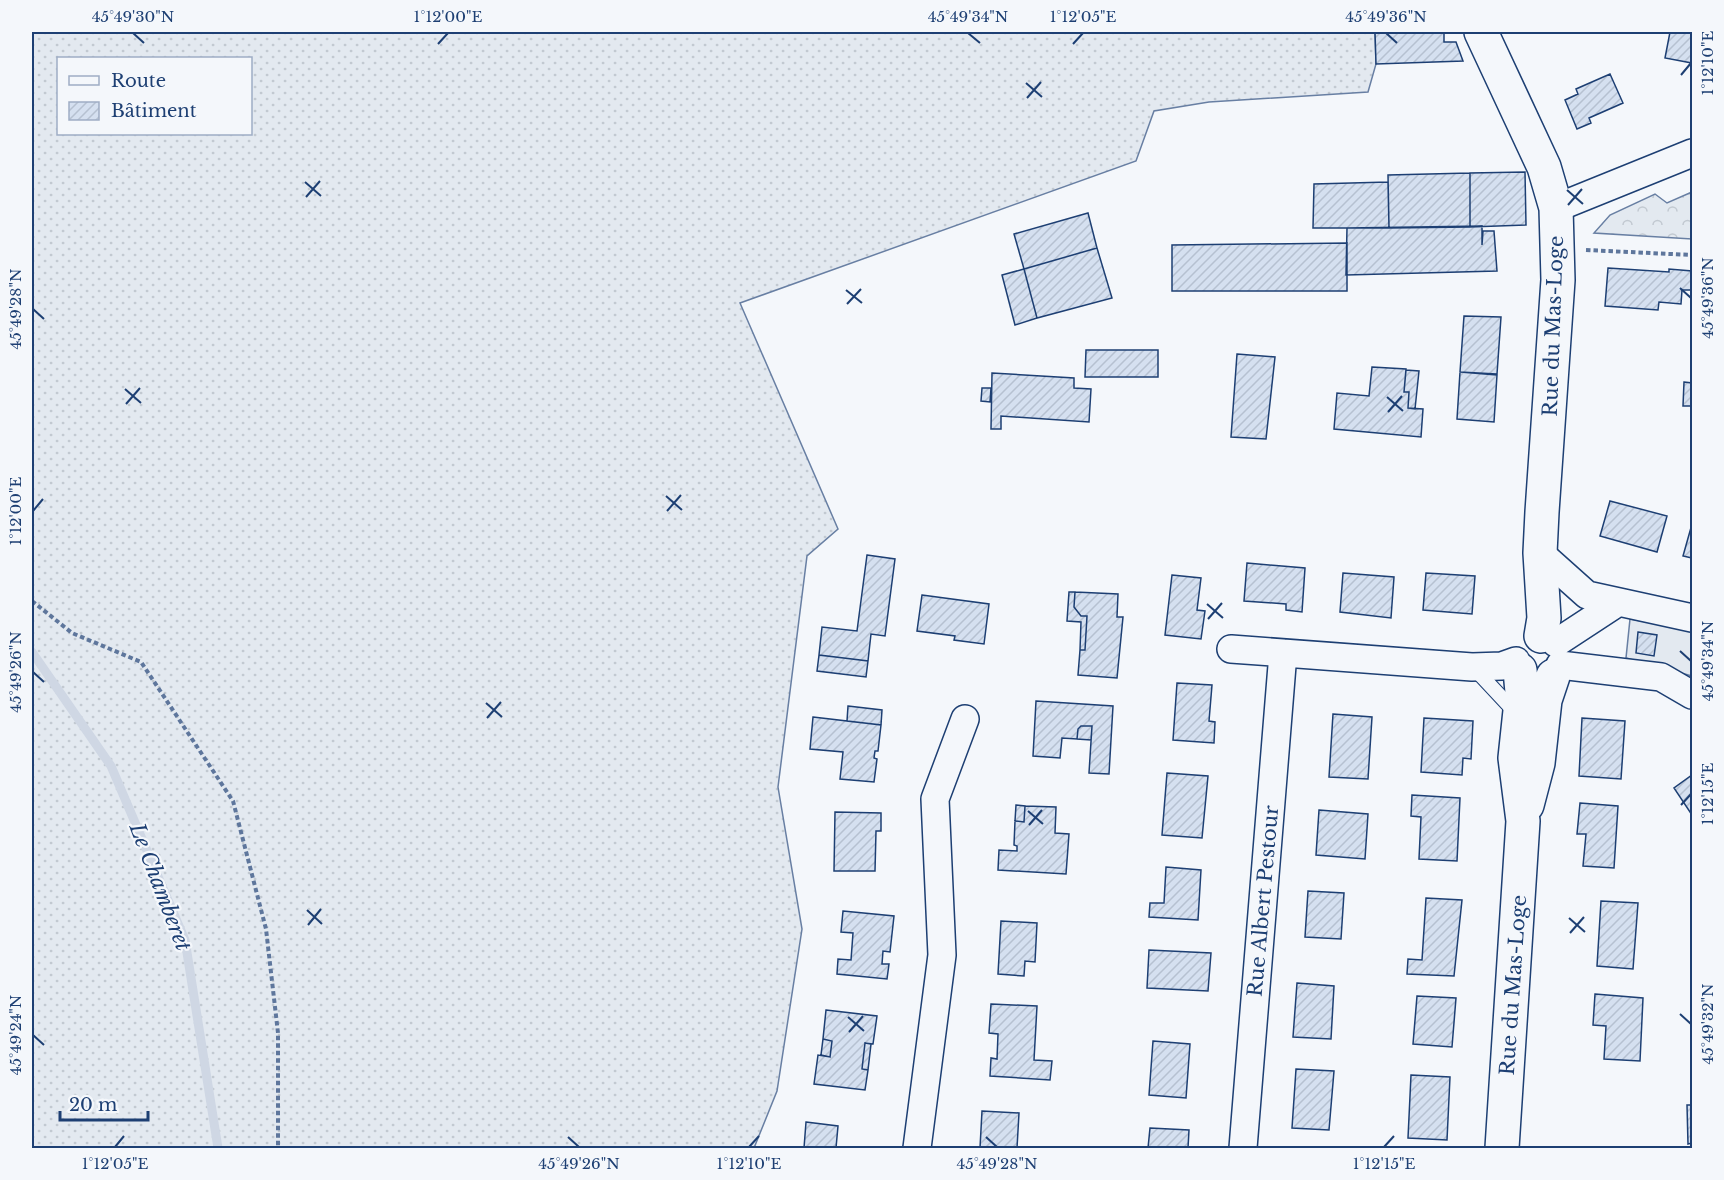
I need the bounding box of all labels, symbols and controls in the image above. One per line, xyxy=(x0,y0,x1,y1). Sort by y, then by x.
text: 45°49'30"N xyxy=(92,7,174,26)
text: 1°12'00"E xyxy=(414,7,483,26)
text: 45°49'34"N xyxy=(928,7,1008,26)
text: 1°12'05"E xyxy=(1050,7,1116,26)
text: 45°49'36"N xyxy=(1345,7,1427,26)
text: 1°12'10"E xyxy=(1698,30,1717,95)
legend xyxy=(57,57,252,135)
text: Route xyxy=(111,70,166,92)
text: Bâtiment xyxy=(111,100,197,122)
street label: Rue du Mas-Loge xyxy=(1538,235,1568,417)
text: 45°49'36"N xyxy=(1698,257,1717,339)
text: 45°49'28"N xyxy=(6,269,25,349)
text: 1°12'00"E xyxy=(6,476,25,545)
text: 45°49'34"N xyxy=(1698,621,1717,701)
text: 45°49'26"N xyxy=(6,631,25,713)
text: 1°12'15"E xyxy=(1698,763,1717,825)
street label: Rue Albert Pestour xyxy=(1243,804,1283,998)
water label: Le Chamberet xyxy=(123,818,196,955)
street label: Rue du Mas-Loge xyxy=(1495,894,1531,1076)
text: 45°49'32"N xyxy=(1698,983,1717,1065)
text: 45°49'24"N xyxy=(6,995,25,1075)
scale bar xyxy=(60,1084,148,1122)
text: 20 m xyxy=(69,1094,117,1116)
text: 1°12'05"E xyxy=(82,1154,148,1173)
text: 45°49'26"N xyxy=(538,1154,620,1173)
text: 1°12'10"E xyxy=(717,1154,782,1173)
text: 45°49'28"N xyxy=(957,1154,1037,1173)
text: 1°12'15"E xyxy=(1353,1154,1415,1173)

